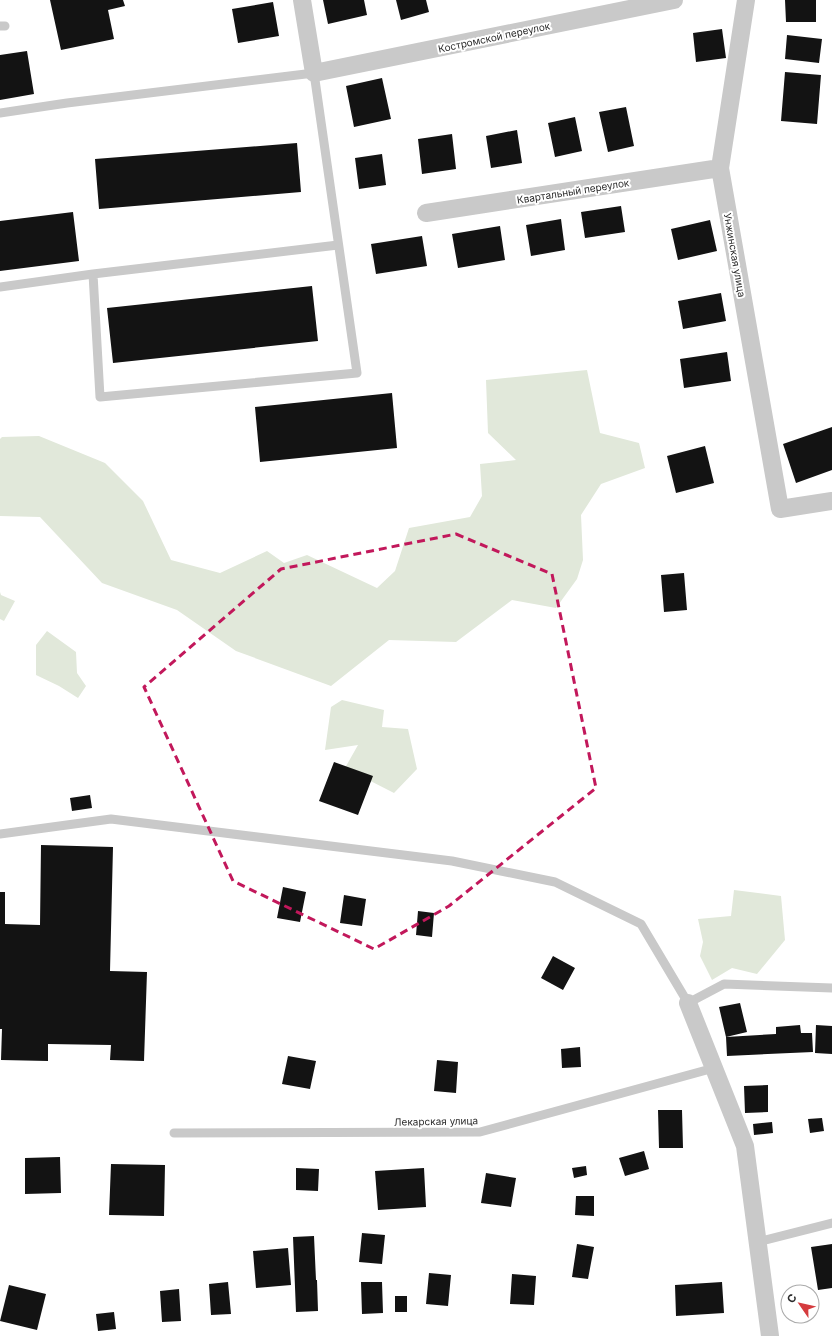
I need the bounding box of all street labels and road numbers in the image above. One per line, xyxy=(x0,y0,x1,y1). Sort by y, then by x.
street label: Костромской переулок xyxy=(437,19,552,55)
street label: Квартальный переулок xyxy=(516,176,631,206)
street label: Унжинская улица xyxy=(722,212,748,298)
street label: Лекарская улица xyxy=(394,1114,478,1128)

